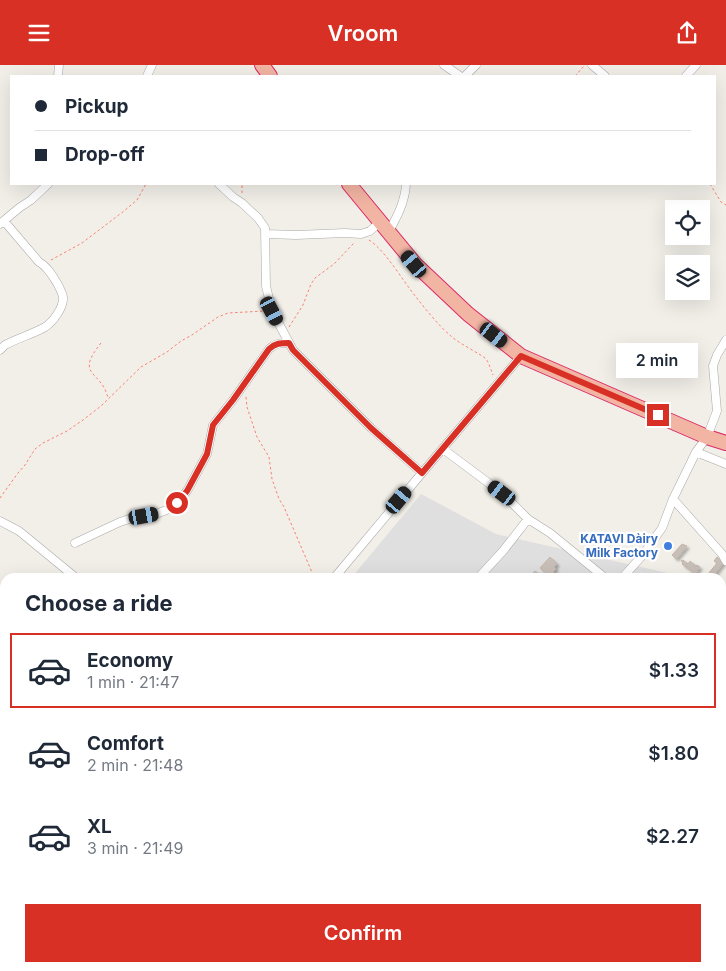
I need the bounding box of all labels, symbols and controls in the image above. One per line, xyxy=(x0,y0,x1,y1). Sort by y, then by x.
icon: menu xyxy=(25,19,53,47)
icon: share xyxy=(673,19,701,47)
text: Vroom xyxy=(328,20,398,46)
text: Pickup xyxy=(65,95,128,118)
text: Drop-off xyxy=(65,143,145,166)
map controls xyxy=(665,200,710,300)
button: locate xyxy=(665,200,710,245)
car xyxy=(398,248,429,280)
button: layers xyxy=(665,255,710,300)
car xyxy=(258,294,285,328)
car xyxy=(477,320,510,350)
callout: 2 min xyxy=(617,343,699,377)
text: 2 min xyxy=(636,350,678,370)
route end xyxy=(647,404,669,426)
car xyxy=(485,478,518,508)
car xyxy=(383,484,414,516)
route start xyxy=(166,492,188,514)
car xyxy=(127,506,160,526)
place label: KATAVI Dàiry Milk Factory xyxy=(580,531,659,560)
marker: KATAVI Dàiry Milk Factory xyxy=(662,540,674,552)
text: Choose a ride xyxy=(25,590,173,616)
icon: car xyxy=(27,648,72,693)
text: Economy xyxy=(87,649,173,672)
text: $1.33 xyxy=(649,659,699,682)
text: 1 min · 21:47 xyxy=(87,672,179,692)
icon: car xyxy=(27,731,72,776)
text: Comfort xyxy=(87,732,164,755)
text: $1.80 xyxy=(648,742,699,765)
text: 2 min · 21:48 xyxy=(87,755,183,775)
icon: car xyxy=(27,814,72,859)
text: XL xyxy=(87,815,112,838)
text: $2.27 xyxy=(646,825,699,848)
text: 3 min · 21:49 xyxy=(87,838,183,858)
button: Confirm xyxy=(25,904,701,962)

